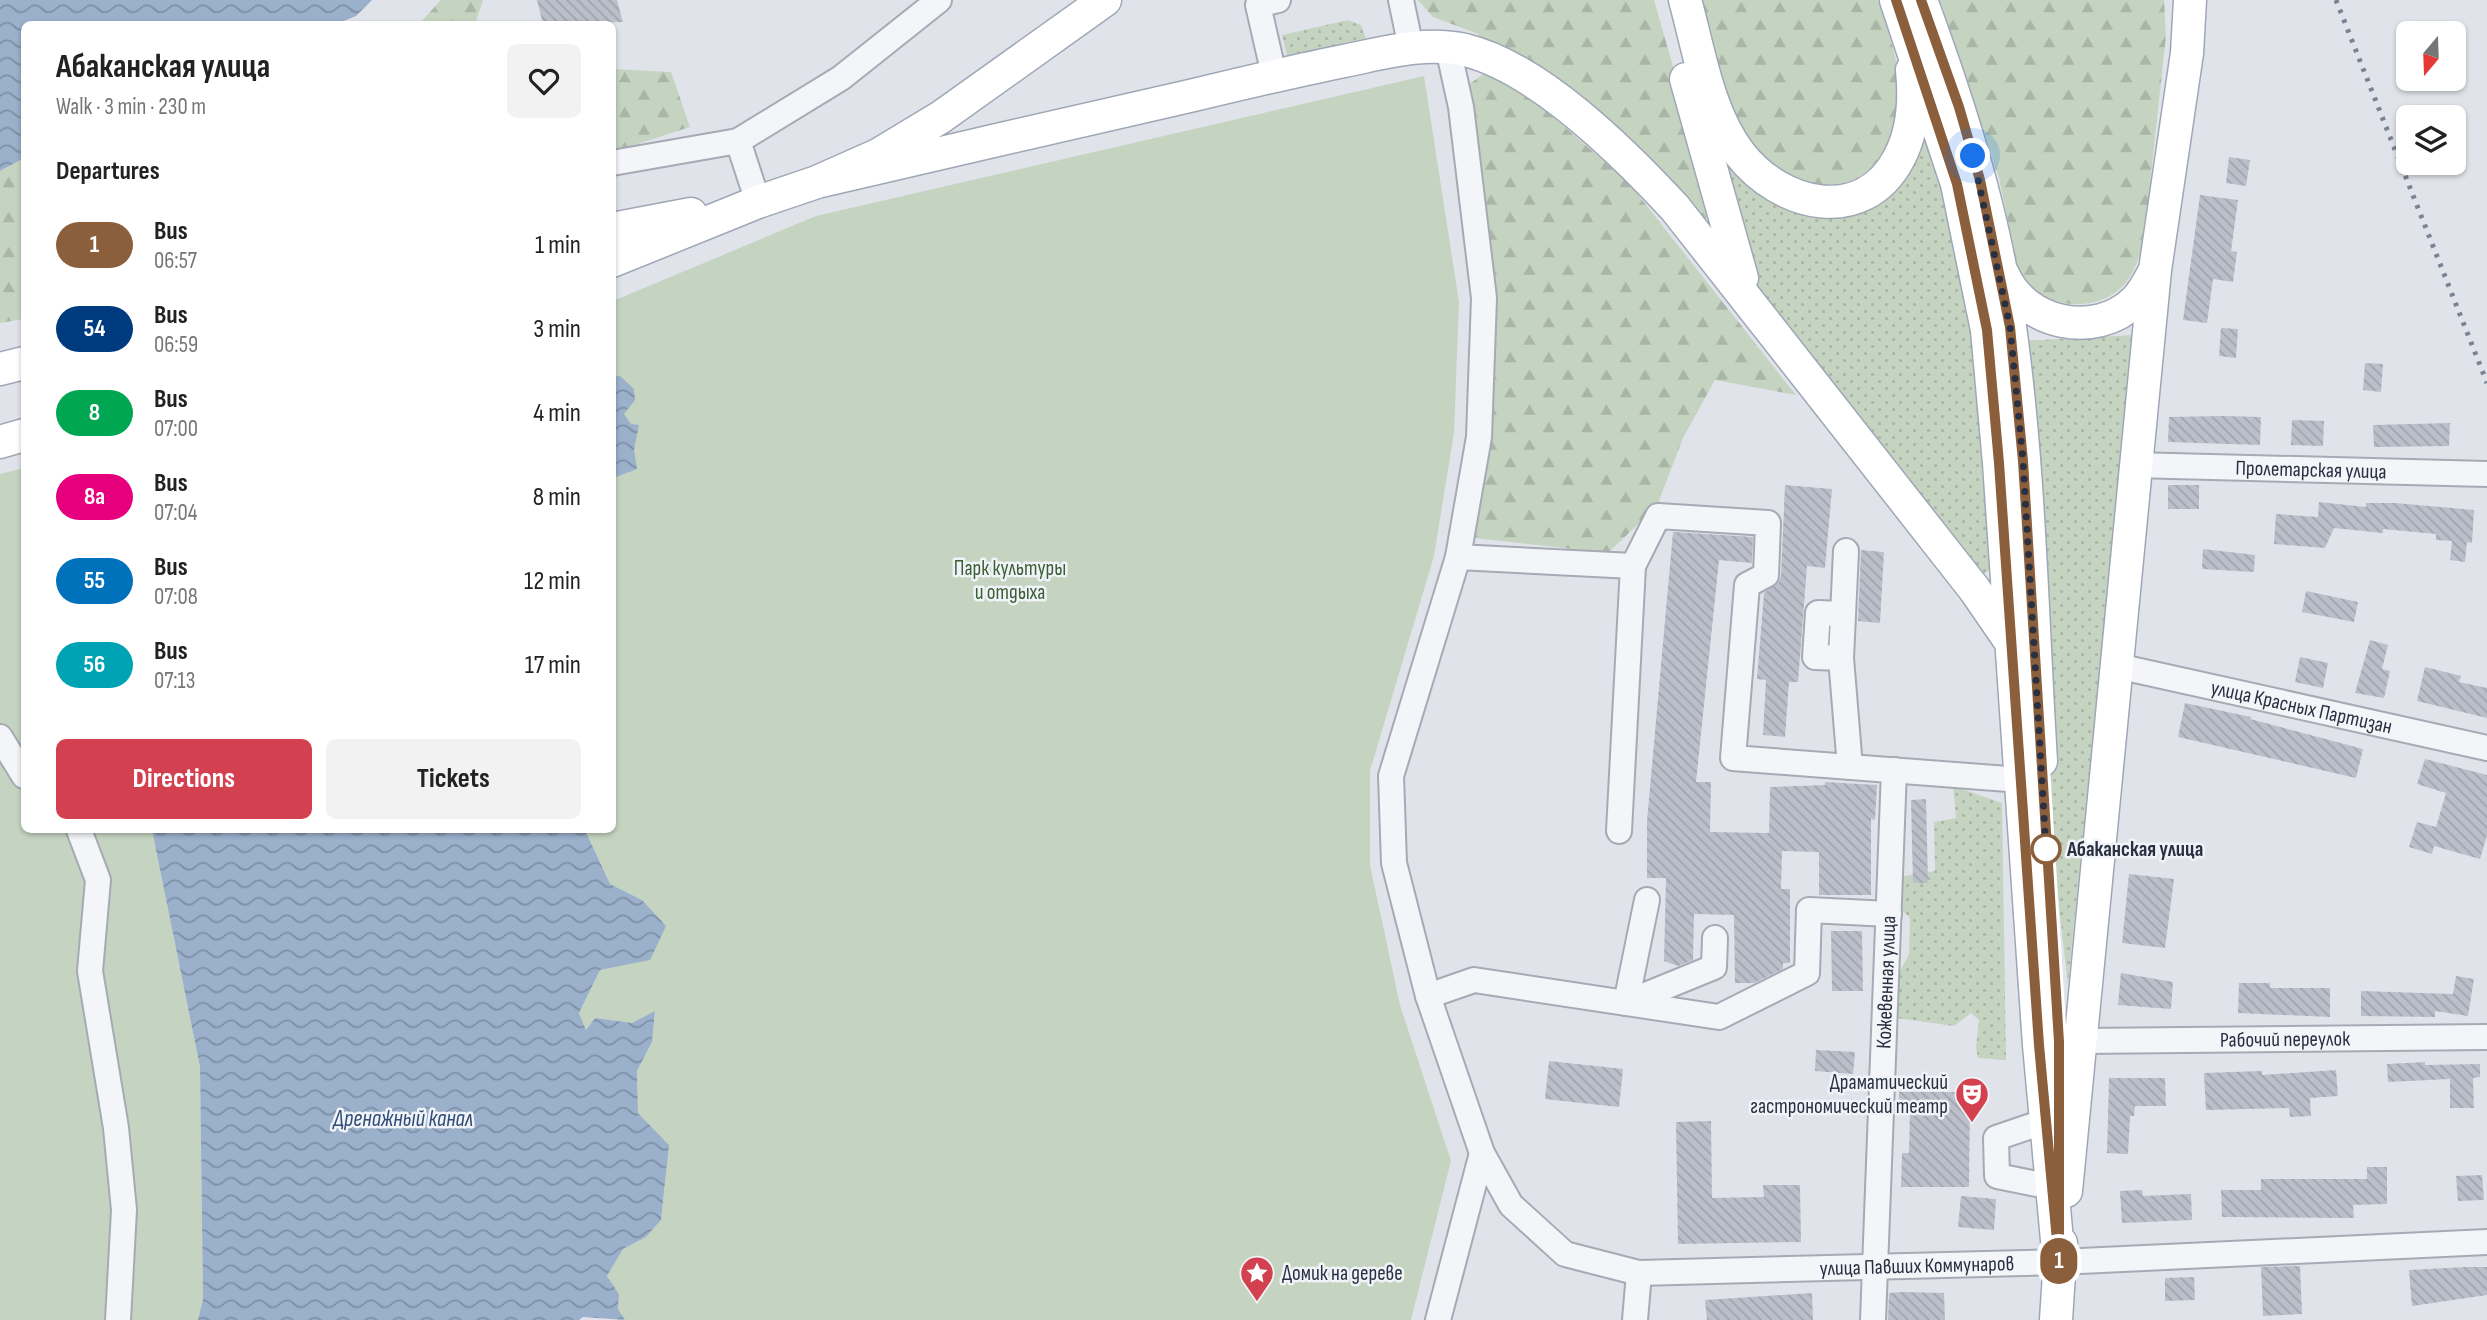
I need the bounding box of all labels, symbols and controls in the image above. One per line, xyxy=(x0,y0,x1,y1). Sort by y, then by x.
north arrow xyxy=(2396,21,2466,91)
map controls xyxy=(2396,21,2466,175)
button: heart xyxy=(507,44,581,118)
text: Абаканская улица xyxy=(56,47,270,87)
text: Walk · 3 min · 230 m xyxy=(56,93,206,121)
button: layers xyxy=(2396,105,2466,175)
your location xyxy=(1955,138,1990,173)
text: Departures xyxy=(56,156,160,187)
text: Bus xyxy=(154,216,188,247)
text: 1 xyxy=(90,230,99,259)
text: 1 min xyxy=(535,230,581,261)
text: 06:57 xyxy=(154,247,197,275)
text: Bus xyxy=(154,300,188,331)
text: 54 xyxy=(84,314,105,343)
text: 3 min xyxy=(533,314,581,345)
text: 06:59 xyxy=(154,331,198,359)
text: Bus xyxy=(154,384,188,415)
text: 8 xyxy=(89,398,100,427)
text: 4 min xyxy=(533,398,581,429)
text: 07:00 xyxy=(154,415,198,443)
street label: Пролетарская улица xyxy=(2235,456,2387,484)
text: Bus xyxy=(154,468,188,499)
text: 8а xyxy=(84,482,105,511)
text: 8 min xyxy=(533,482,581,513)
text: 07:04 xyxy=(154,499,197,527)
text: Bus xyxy=(154,552,188,583)
park label: Парк культуры и отдыха xyxy=(954,556,1066,605)
text: 55 xyxy=(84,566,105,595)
text: 12 min xyxy=(524,566,581,597)
text: 07:08 xyxy=(154,583,198,611)
text: Bus xyxy=(154,636,188,667)
text: 56 xyxy=(84,650,105,679)
text: 17 min xyxy=(525,650,581,681)
text: 07:13 xyxy=(154,667,195,695)
street label: улица Красных Партизан xyxy=(2208,675,2394,740)
button: Directions xyxy=(56,739,312,819)
button: Tickets xyxy=(326,739,581,819)
marker: Абаканская улица xyxy=(2031,834,2061,864)
place label: Абаканская улица xyxy=(2066,837,2203,862)
street label: Кожевенная улица xyxy=(1871,915,1901,1049)
street label: Рабочий переулок xyxy=(2220,1026,2350,1053)
place label: Драматический гастрономический театр xyxy=(1750,1070,1948,1119)
theatre icon: Драматический гастрономический театр xyxy=(1953,1075,1991,1124)
water label: Дренажный канал xyxy=(331,1105,473,1133)
line badge: 1 xyxy=(2036,1238,2082,1284)
text: 1 xyxy=(2054,1246,2064,1275)
street label: улица Павших Коммунаров xyxy=(1819,1251,2015,1281)
place icon: Домик на дереве xyxy=(1238,1254,1276,1303)
place label: Домик на дереве xyxy=(1282,1261,1403,1286)

